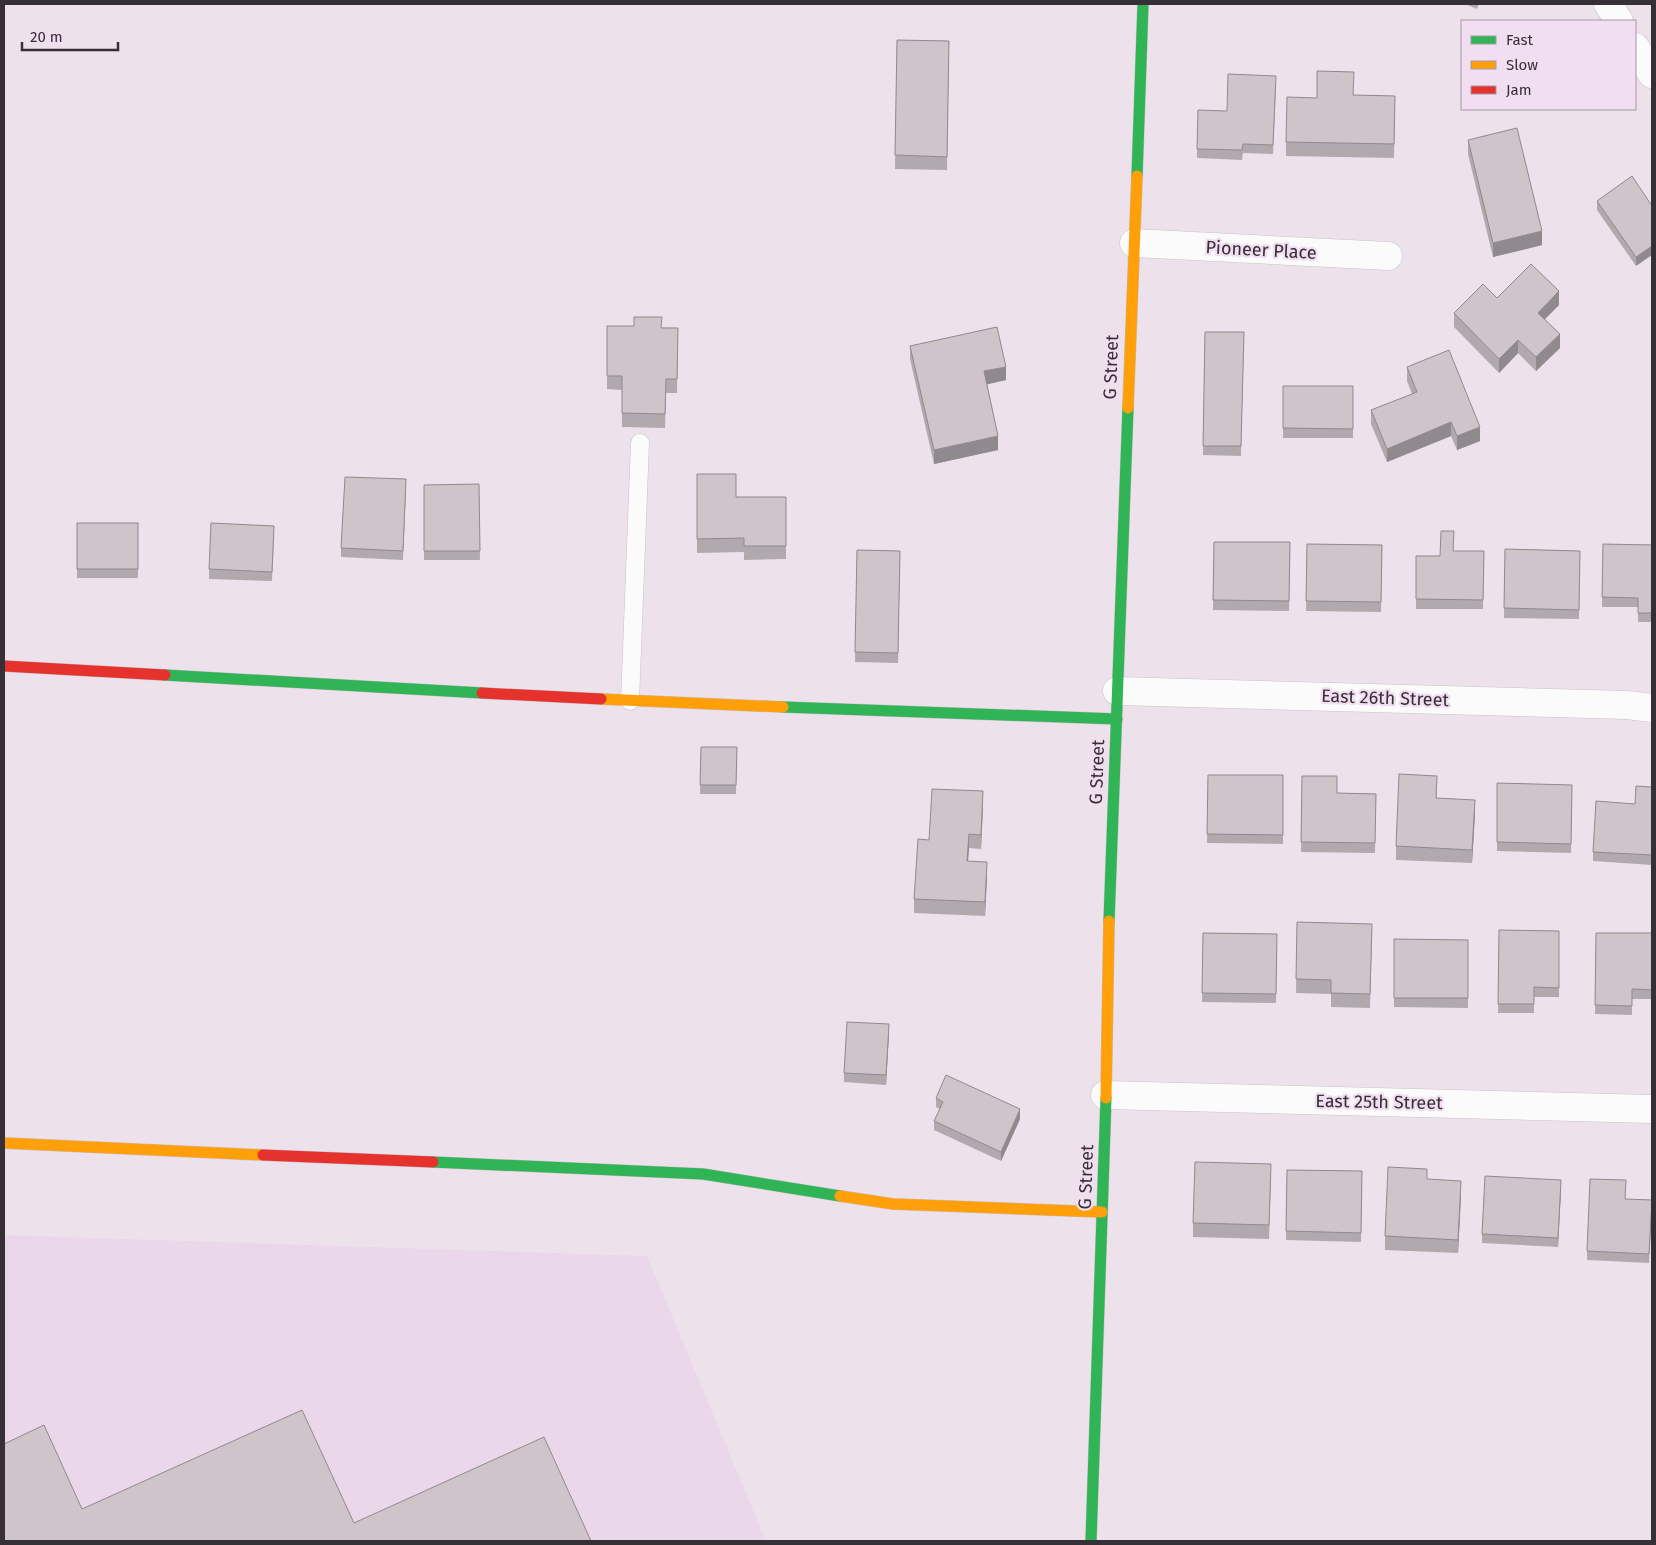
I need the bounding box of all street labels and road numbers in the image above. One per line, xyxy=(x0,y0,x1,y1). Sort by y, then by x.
street label: Pioneer Place xyxy=(1205,236,1317,264)
street label: G Street xyxy=(1099,334,1123,400)
street label: East 26th Street xyxy=(1321,685,1450,711)
street label: G Street xyxy=(1085,739,1109,805)
street label: East 25th Street xyxy=(1315,1090,1443,1114)
street label: G Street xyxy=(1074,1144,1098,1210)

